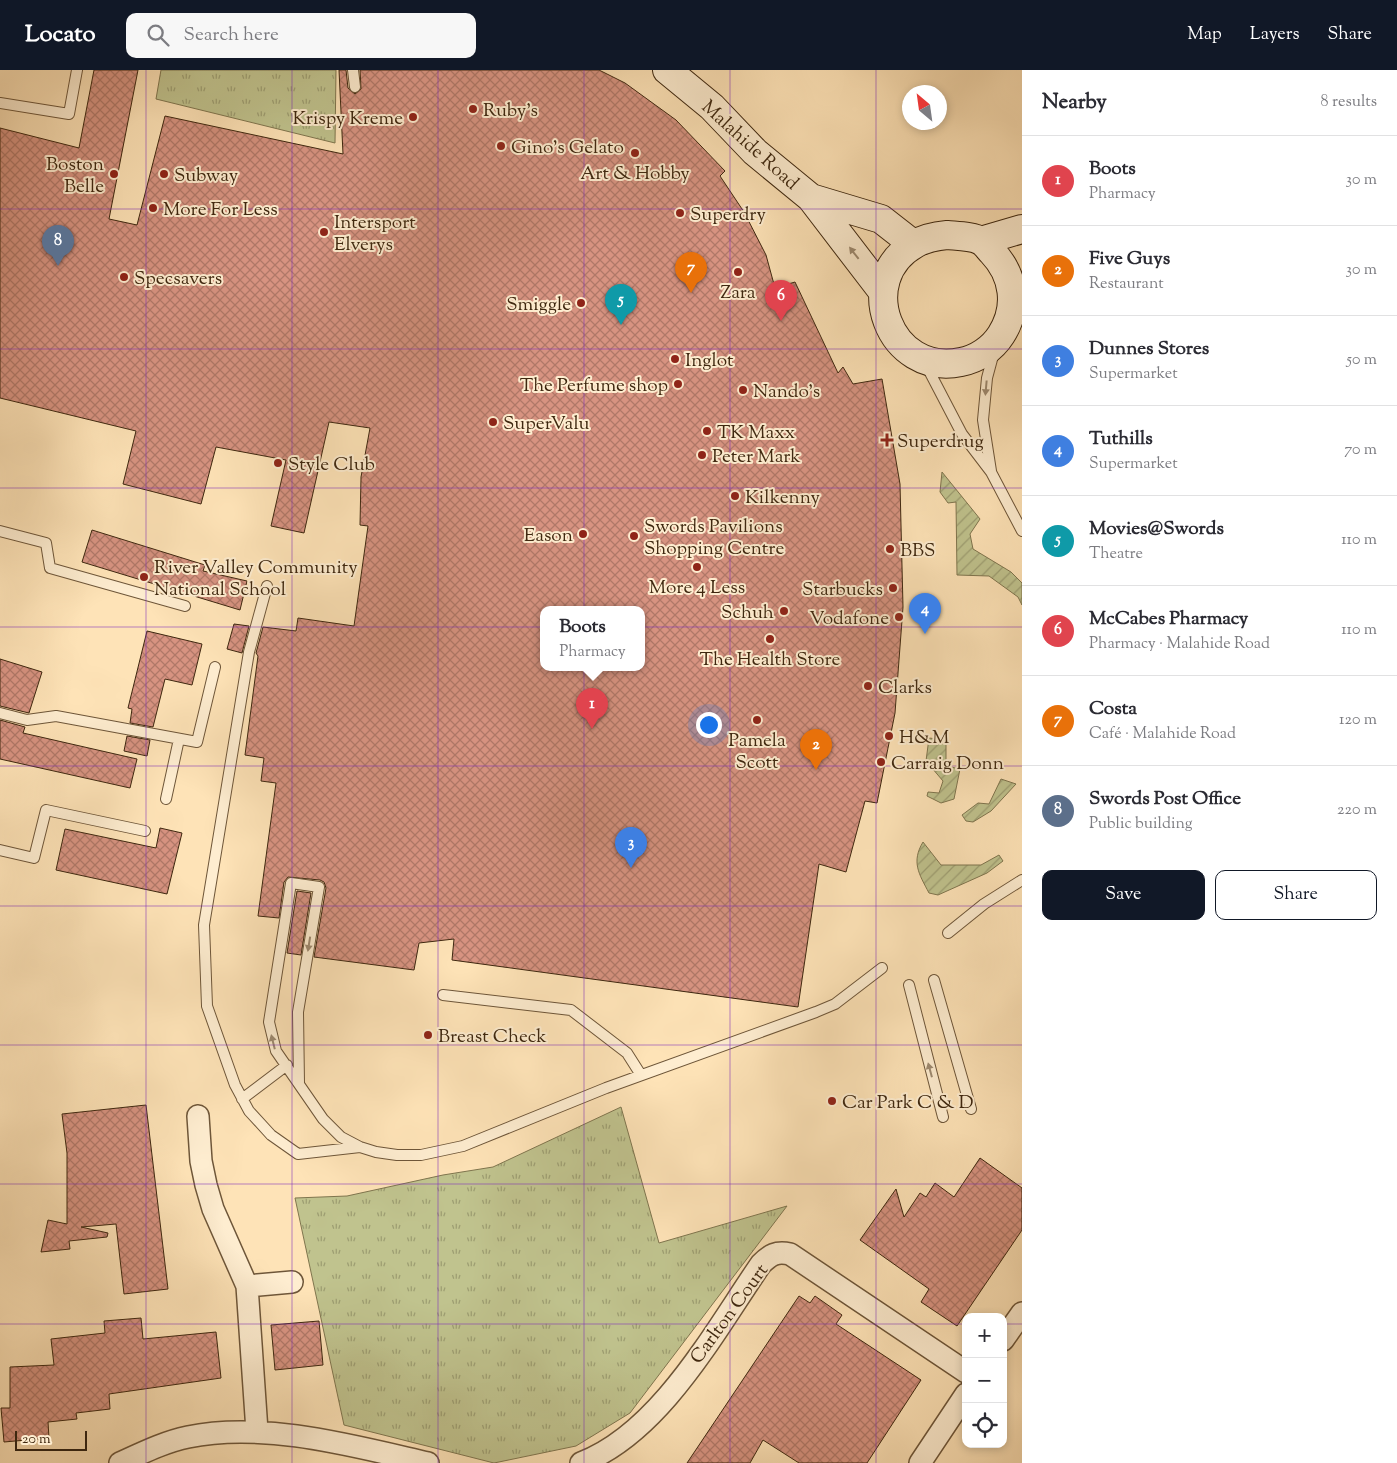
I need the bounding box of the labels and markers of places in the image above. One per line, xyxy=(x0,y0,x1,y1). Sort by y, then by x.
place label: Ruby's xyxy=(483,98,538,125)
marker: Ruby's xyxy=(467,103,479,115)
place label: Krispy Kreme xyxy=(292,106,403,133)
marker: Krispy Kreme xyxy=(407,111,419,123)
place label: Gino's Gelato xyxy=(511,135,624,162)
marker: Gino's Gelato xyxy=(495,140,507,152)
marker: Art & Hobby xyxy=(629,147,641,159)
place label: Boston Belle xyxy=(46,152,104,201)
place label: Art & Hobby xyxy=(580,161,690,188)
place label: Subway xyxy=(174,163,239,190)
marker: Boston Belle xyxy=(108,168,120,180)
marker: Subway xyxy=(158,168,170,180)
place label: More For Less xyxy=(163,197,278,224)
marker: More For Less xyxy=(147,202,159,214)
place label: Superdry xyxy=(690,202,766,229)
marker: Superdry xyxy=(674,207,686,219)
place label: Intersport Elverys xyxy=(334,210,416,259)
pin: 8 xyxy=(42,225,74,266)
marker: Intersport Elverys xyxy=(318,226,330,238)
pin: 7 xyxy=(675,252,707,293)
place label: Specsavers xyxy=(134,266,222,293)
marker: Zara xyxy=(732,266,744,278)
marker: Specsavers xyxy=(118,271,130,283)
place label: Zara xyxy=(720,280,756,307)
pin: 6 xyxy=(765,280,797,321)
pin: 5 xyxy=(605,284,637,325)
place label: Smiggle xyxy=(506,292,571,319)
marker: Smiggle xyxy=(575,297,587,309)
place label: Inglot xyxy=(685,348,734,375)
marker: Inglot xyxy=(669,353,681,365)
place label: The Perfume shop xyxy=(520,373,668,400)
marker: The Perfume shop xyxy=(672,378,684,390)
place label: Nando's xyxy=(753,379,820,406)
marker: Nando's xyxy=(737,384,749,396)
place label: SuperValu xyxy=(503,411,589,438)
marker: SuperValu xyxy=(487,416,499,428)
place label: TK Maxx xyxy=(717,420,795,447)
marker: TK Maxx xyxy=(701,425,713,437)
place label: Superdrug xyxy=(897,429,984,456)
marker: Superdrug xyxy=(881,434,893,446)
place label: Peter Mark xyxy=(712,444,801,471)
marker: Peter Mark xyxy=(696,449,708,461)
place label: Style Club xyxy=(288,452,375,479)
marker: Style Club xyxy=(272,457,284,469)
place label: Kilkenny xyxy=(745,485,820,512)
marker: Kilkenny xyxy=(729,490,741,502)
place label: Swords Pavilions Shopping Centre xyxy=(644,514,784,563)
place label: Eason xyxy=(524,523,573,550)
marker: Eason xyxy=(577,528,589,540)
marker: Swords Pavilions Shopping Centre xyxy=(628,530,640,542)
place label: BBS xyxy=(900,538,935,565)
marker: BBS xyxy=(884,543,896,555)
place label: River Valley Community National School xyxy=(154,555,358,604)
marker: More 4 Less xyxy=(691,561,703,573)
marker: River Valley Community National School xyxy=(138,571,150,583)
place label: More 4 Less xyxy=(649,575,745,602)
place label: Starbucks xyxy=(802,577,883,604)
marker: Starbucks xyxy=(887,582,899,594)
pin: 4 xyxy=(909,593,941,634)
place label: Schuh xyxy=(721,600,774,627)
marker: Schuh xyxy=(778,605,790,617)
place label: Vodafone xyxy=(809,606,889,633)
marker: Vodafone xyxy=(893,611,905,623)
marker: The Health Store xyxy=(764,633,776,645)
place label: The Health Store xyxy=(700,647,841,674)
place label: Clarks xyxy=(878,675,932,702)
marker: Clarks xyxy=(862,680,874,692)
pin: 1 xyxy=(576,688,608,729)
marker: Pamela Scott xyxy=(751,714,763,726)
place label: H&M xyxy=(899,725,950,752)
place label: Pamela Scott xyxy=(728,728,786,777)
pin: 2 xyxy=(800,729,832,770)
marker: H&M xyxy=(883,730,895,742)
place label: Carraig Donn xyxy=(891,751,1004,778)
marker: Carraig Donn xyxy=(875,756,887,768)
pin: 3 xyxy=(615,827,647,868)
place label: Breast Check xyxy=(438,1024,547,1051)
marker: Breast Check xyxy=(422,1029,434,1041)
place label: Car Park C & D xyxy=(842,1090,974,1117)
marker: Car Park C & D xyxy=(826,1095,838,1107)

